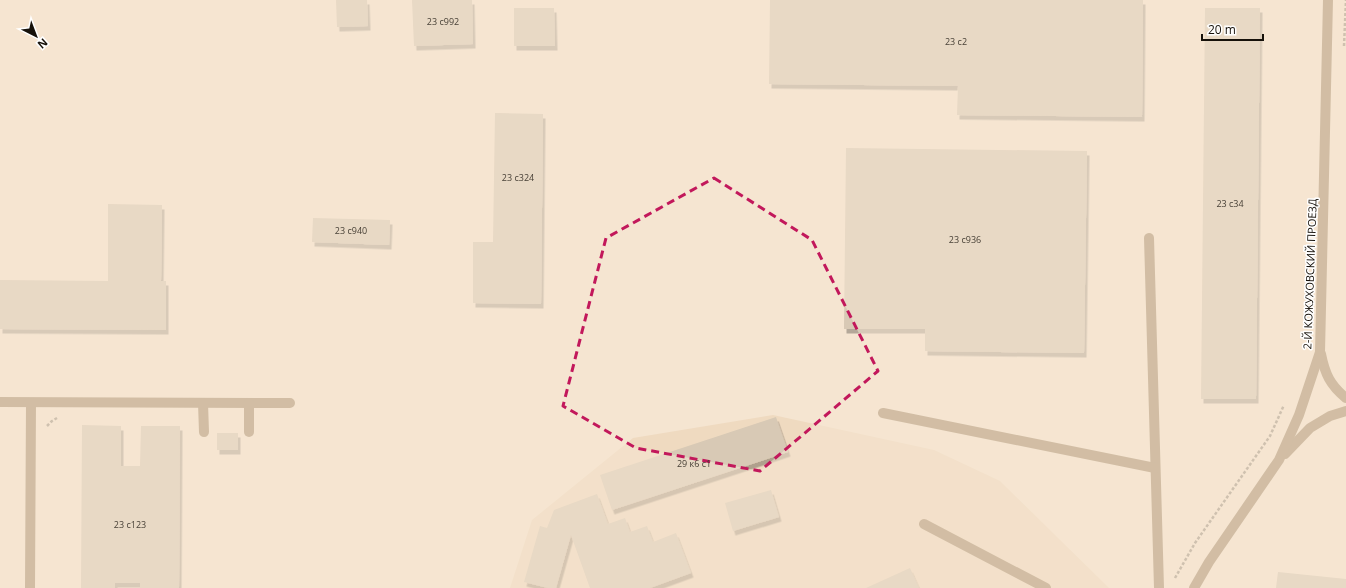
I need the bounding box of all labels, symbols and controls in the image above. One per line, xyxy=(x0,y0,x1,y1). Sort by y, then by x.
house number: 23 с992 xyxy=(427,15,459,28)
north arrow xyxy=(16,16,56,56)
scale bar xyxy=(1202,16,1263,42)
text: 20 m xyxy=(1208,21,1236,38)
text: N xyxy=(35,35,51,52)
house number: 23 с2 xyxy=(945,35,967,48)
house number: 23 с324 xyxy=(502,171,534,184)
house number: 23 с34 xyxy=(1216,197,1244,210)
street label: 2-Й КОЖУХОВСКИЙ ПРОЕЗД xyxy=(1299,198,1320,350)
house number: 23 с940 xyxy=(335,224,367,237)
house number: 23 с936 xyxy=(949,233,981,246)
house number: 29 к6 с1 xyxy=(677,457,711,470)
house number: 23 с123 xyxy=(114,518,146,531)

